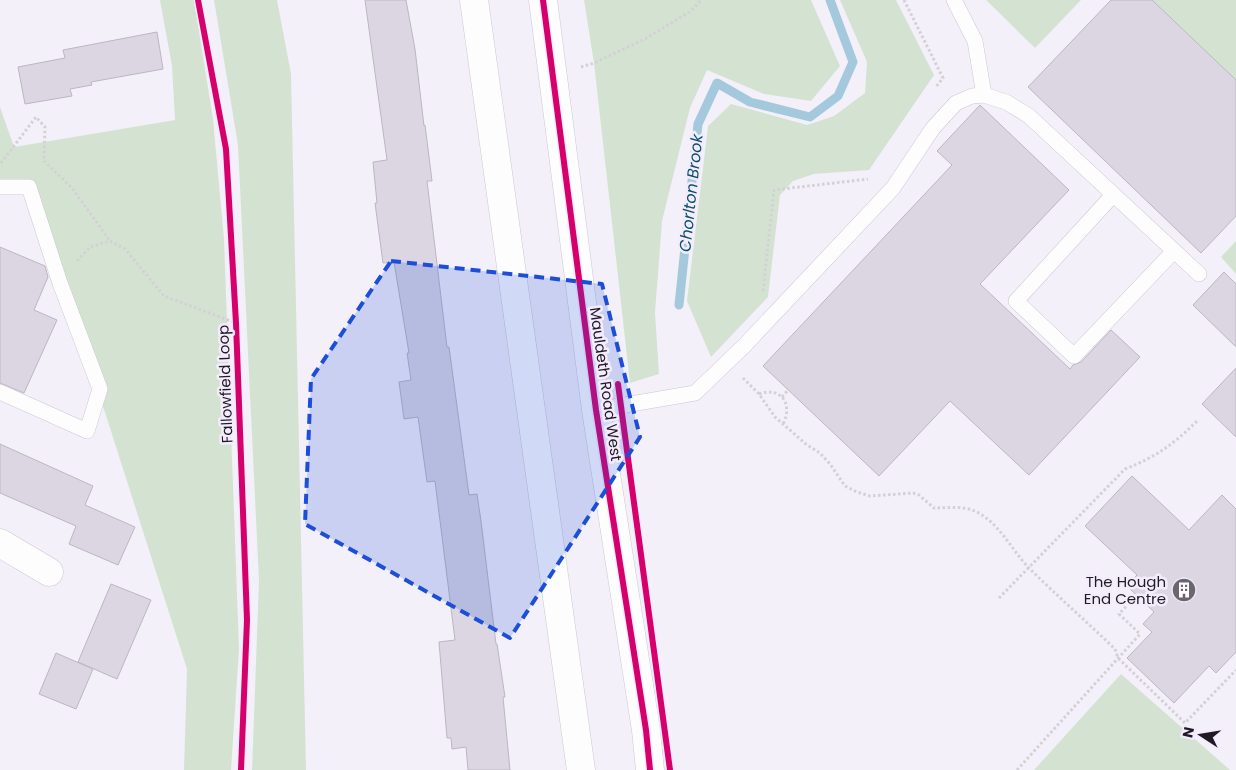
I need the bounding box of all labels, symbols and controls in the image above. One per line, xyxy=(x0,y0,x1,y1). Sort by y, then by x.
water label: Chorlton Brook xyxy=(673,132,709,253)
street label: Mauldeth Road West xyxy=(585,306,627,462)
street label: Fallowfield Loop xyxy=(212,324,238,444)
place label: The Hough End Centre xyxy=(1084,571,1166,609)
building icon: The Hough End Centre xyxy=(1171,577,1197,603)
north arrow xyxy=(1176,710,1226,760)
text: N xyxy=(1177,725,1199,740)

